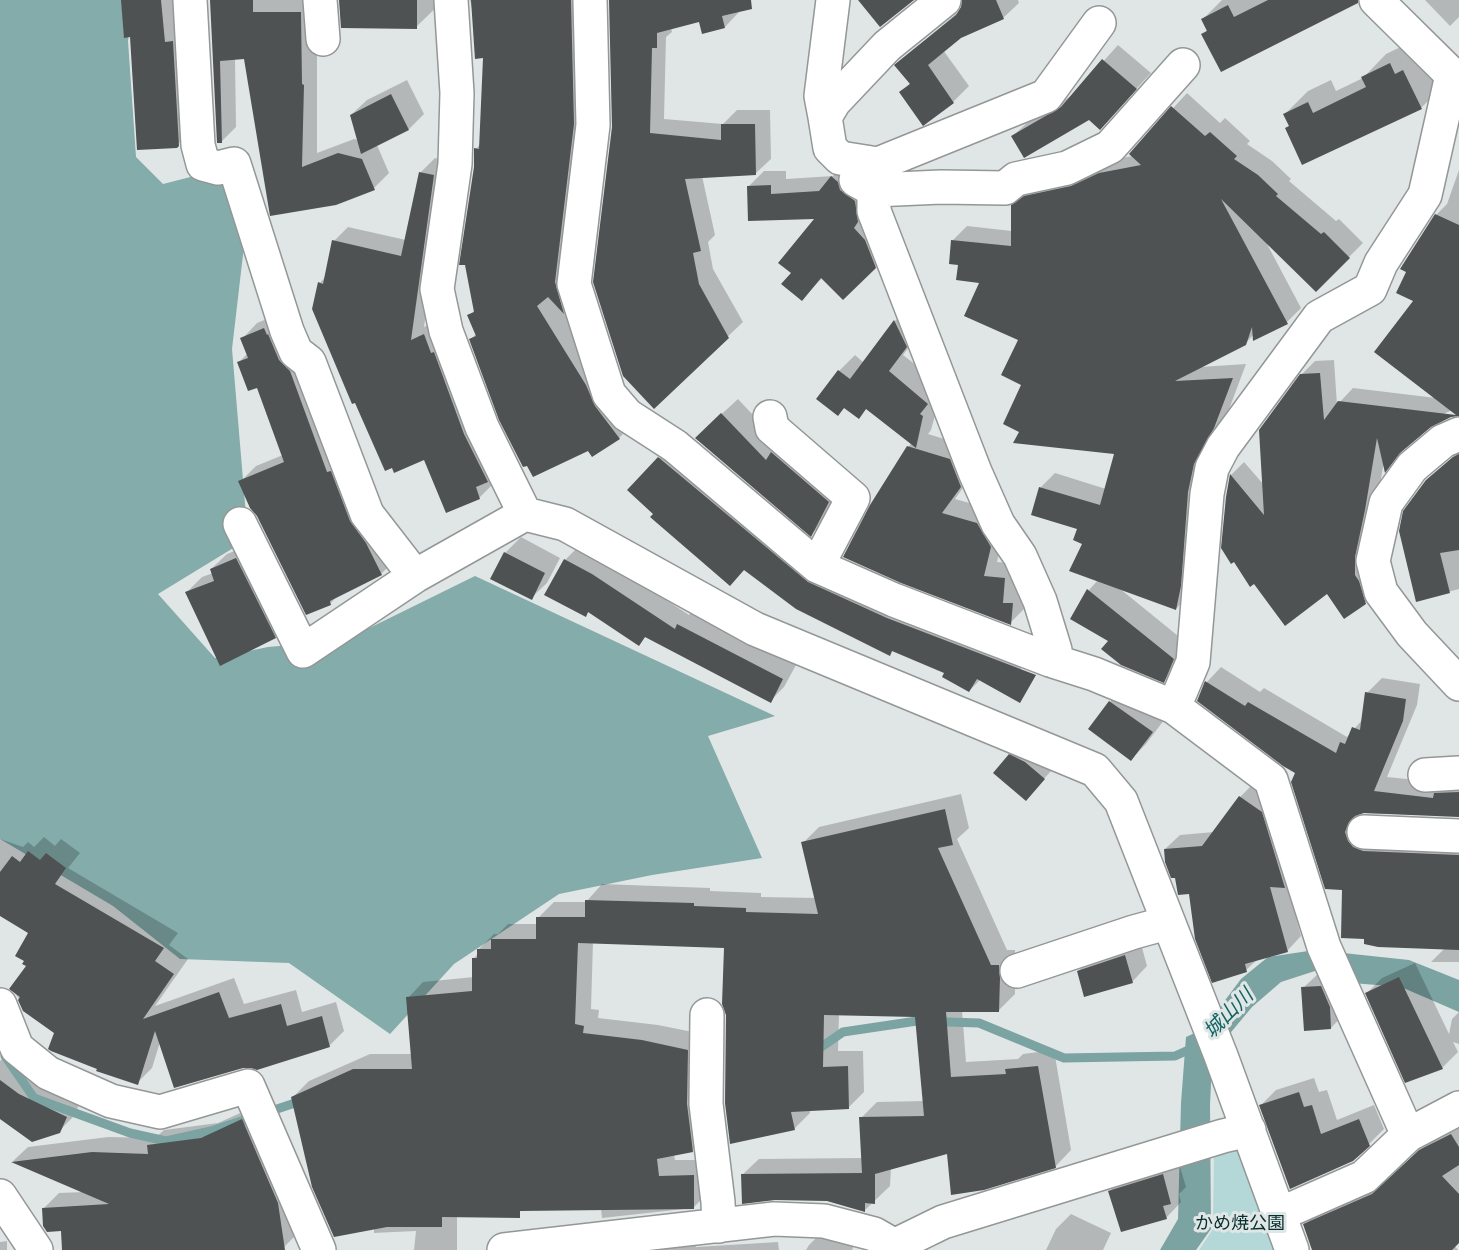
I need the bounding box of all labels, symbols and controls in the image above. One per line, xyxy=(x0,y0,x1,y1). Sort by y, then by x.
water label: 城山川 xyxy=(1199,984,1259,1044)
park label: かめ焼公園 xyxy=(1195,1213,1285,1235)

